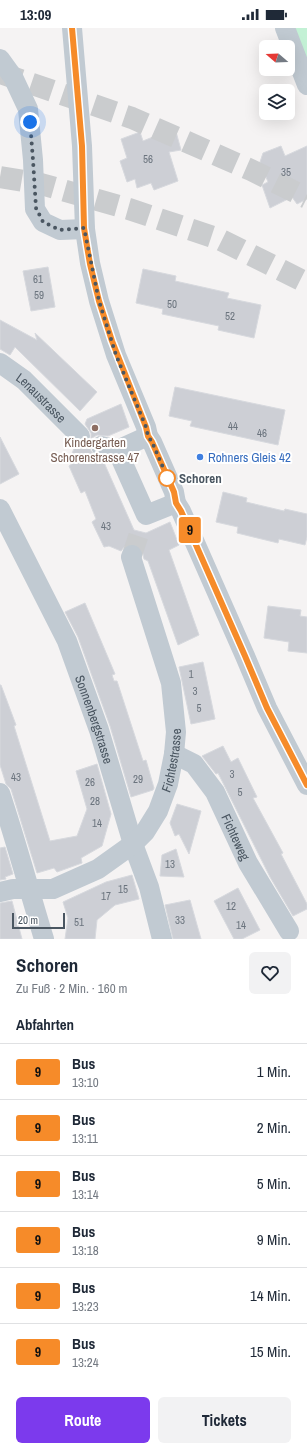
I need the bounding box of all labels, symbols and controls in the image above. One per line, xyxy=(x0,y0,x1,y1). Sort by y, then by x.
text: 13:09 xyxy=(20,4,51,25)
north arrow xyxy=(259,40,295,76)
map controls xyxy=(259,40,295,120)
button: layers xyxy=(259,84,295,120)
your location xyxy=(20,112,40,132)
house number: 56 xyxy=(143,152,153,166)
house number: 35 xyxy=(281,165,291,179)
house number: 61 xyxy=(33,272,43,286)
house number: 59 xyxy=(34,288,44,302)
house number: 50 xyxy=(167,297,177,311)
house number: 52 xyxy=(225,309,235,323)
street label: Lenaustrasse xyxy=(13,369,70,426)
house number: 44 xyxy=(228,419,238,433)
marker: Kindergarten Schorenstrasse 47 xyxy=(90,423,100,433)
house number: 46 xyxy=(257,426,267,440)
place label: Kindergarten Schorenstrasse 47 xyxy=(51,434,140,466)
place label: Rohners Gleis 42 xyxy=(208,449,291,466)
marker: Rohners Gleis 42 xyxy=(195,452,205,462)
marker: Schoren xyxy=(158,469,176,487)
place label: Schoren xyxy=(179,470,222,487)
line badge: 9 xyxy=(177,517,203,543)
house number: 43 xyxy=(101,519,111,533)
text: 9 xyxy=(187,521,193,539)
house number: 1 xyxy=(188,667,194,681)
street label: Sonnenbergstrasse xyxy=(71,673,117,766)
house number: 3 xyxy=(192,684,198,698)
house number: 5 xyxy=(196,701,202,715)
street label: Fichtestrasse xyxy=(157,728,185,795)
house number: 3 xyxy=(229,767,235,781)
house number: 43 xyxy=(11,770,21,784)
house number: 29 xyxy=(133,772,143,786)
house number: 26 xyxy=(85,775,95,789)
house number: 5 xyxy=(237,785,243,799)
house number: 28 xyxy=(90,794,100,808)
street label: Fichteweg xyxy=(218,811,254,863)
house number: 14 xyxy=(92,816,102,830)
house number: 13 xyxy=(165,857,175,871)
house number: 15 xyxy=(118,882,128,896)
house number: 17 xyxy=(101,889,111,903)
house number: 12 xyxy=(226,899,236,913)
scale bar xyxy=(12,911,65,930)
text: 20 m xyxy=(18,913,38,927)
house number: 33 xyxy=(175,913,185,927)
house number: 51 xyxy=(74,915,84,929)
house number: 14 xyxy=(236,918,246,932)
text: Schoren xyxy=(16,952,78,978)
button: heart xyxy=(249,952,291,994)
text: Zu Fuß · 2 Min. · 160 m xyxy=(16,980,127,997)
text: Abfahrten xyxy=(16,1014,74,1035)
text: Bus xyxy=(72,1053,95,1074)
text: 1 Min. xyxy=(257,1061,291,1082)
text: 9 xyxy=(35,1063,41,1081)
text: 13:10 xyxy=(72,1074,99,1091)
text: Bus xyxy=(72,1109,95,1130)
text: 2 Min. xyxy=(257,1117,291,1138)
text: 9 xyxy=(35,1119,41,1137)
text: 13:11 xyxy=(72,1130,98,1147)
text: Bus xyxy=(72,1165,95,1186)
text: 5 Min. xyxy=(257,1173,291,1194)
text: 9 xyxy=(35,1175,41,1193)
text: 13:14 xyxy=(72,1186,99,1203)
text: Bus xyxy=(72,1221,95,1242)
text: 9 Min. xyxy=(257,1229,291,1250)
text: 9 xyxy=(35,1231,41,1249)
text: 13:18 xyxy=(72,1242,99,1259)
text: Bus xyxy=(72,1277,95,1298)
text: 14 Min. xyxy=(250,1285,291,1306)
text: 9 xyxy=(35,1287,41,1305)
text: 13:23 xyxy=(72,1298,99,1315)
text: Bus xyxy=(72,1333,95,1354)
text: 15 Min. xyxy=(250,1341,291,1362)
text: 9 xyxy=(35,1343,41,1361)
text: 13:24 xyxy=(72,1354,99,1371)
button: Route xyxy=(16,1397,150,1443)
button: Tickets xyxy=(158,1397,291,1443)

